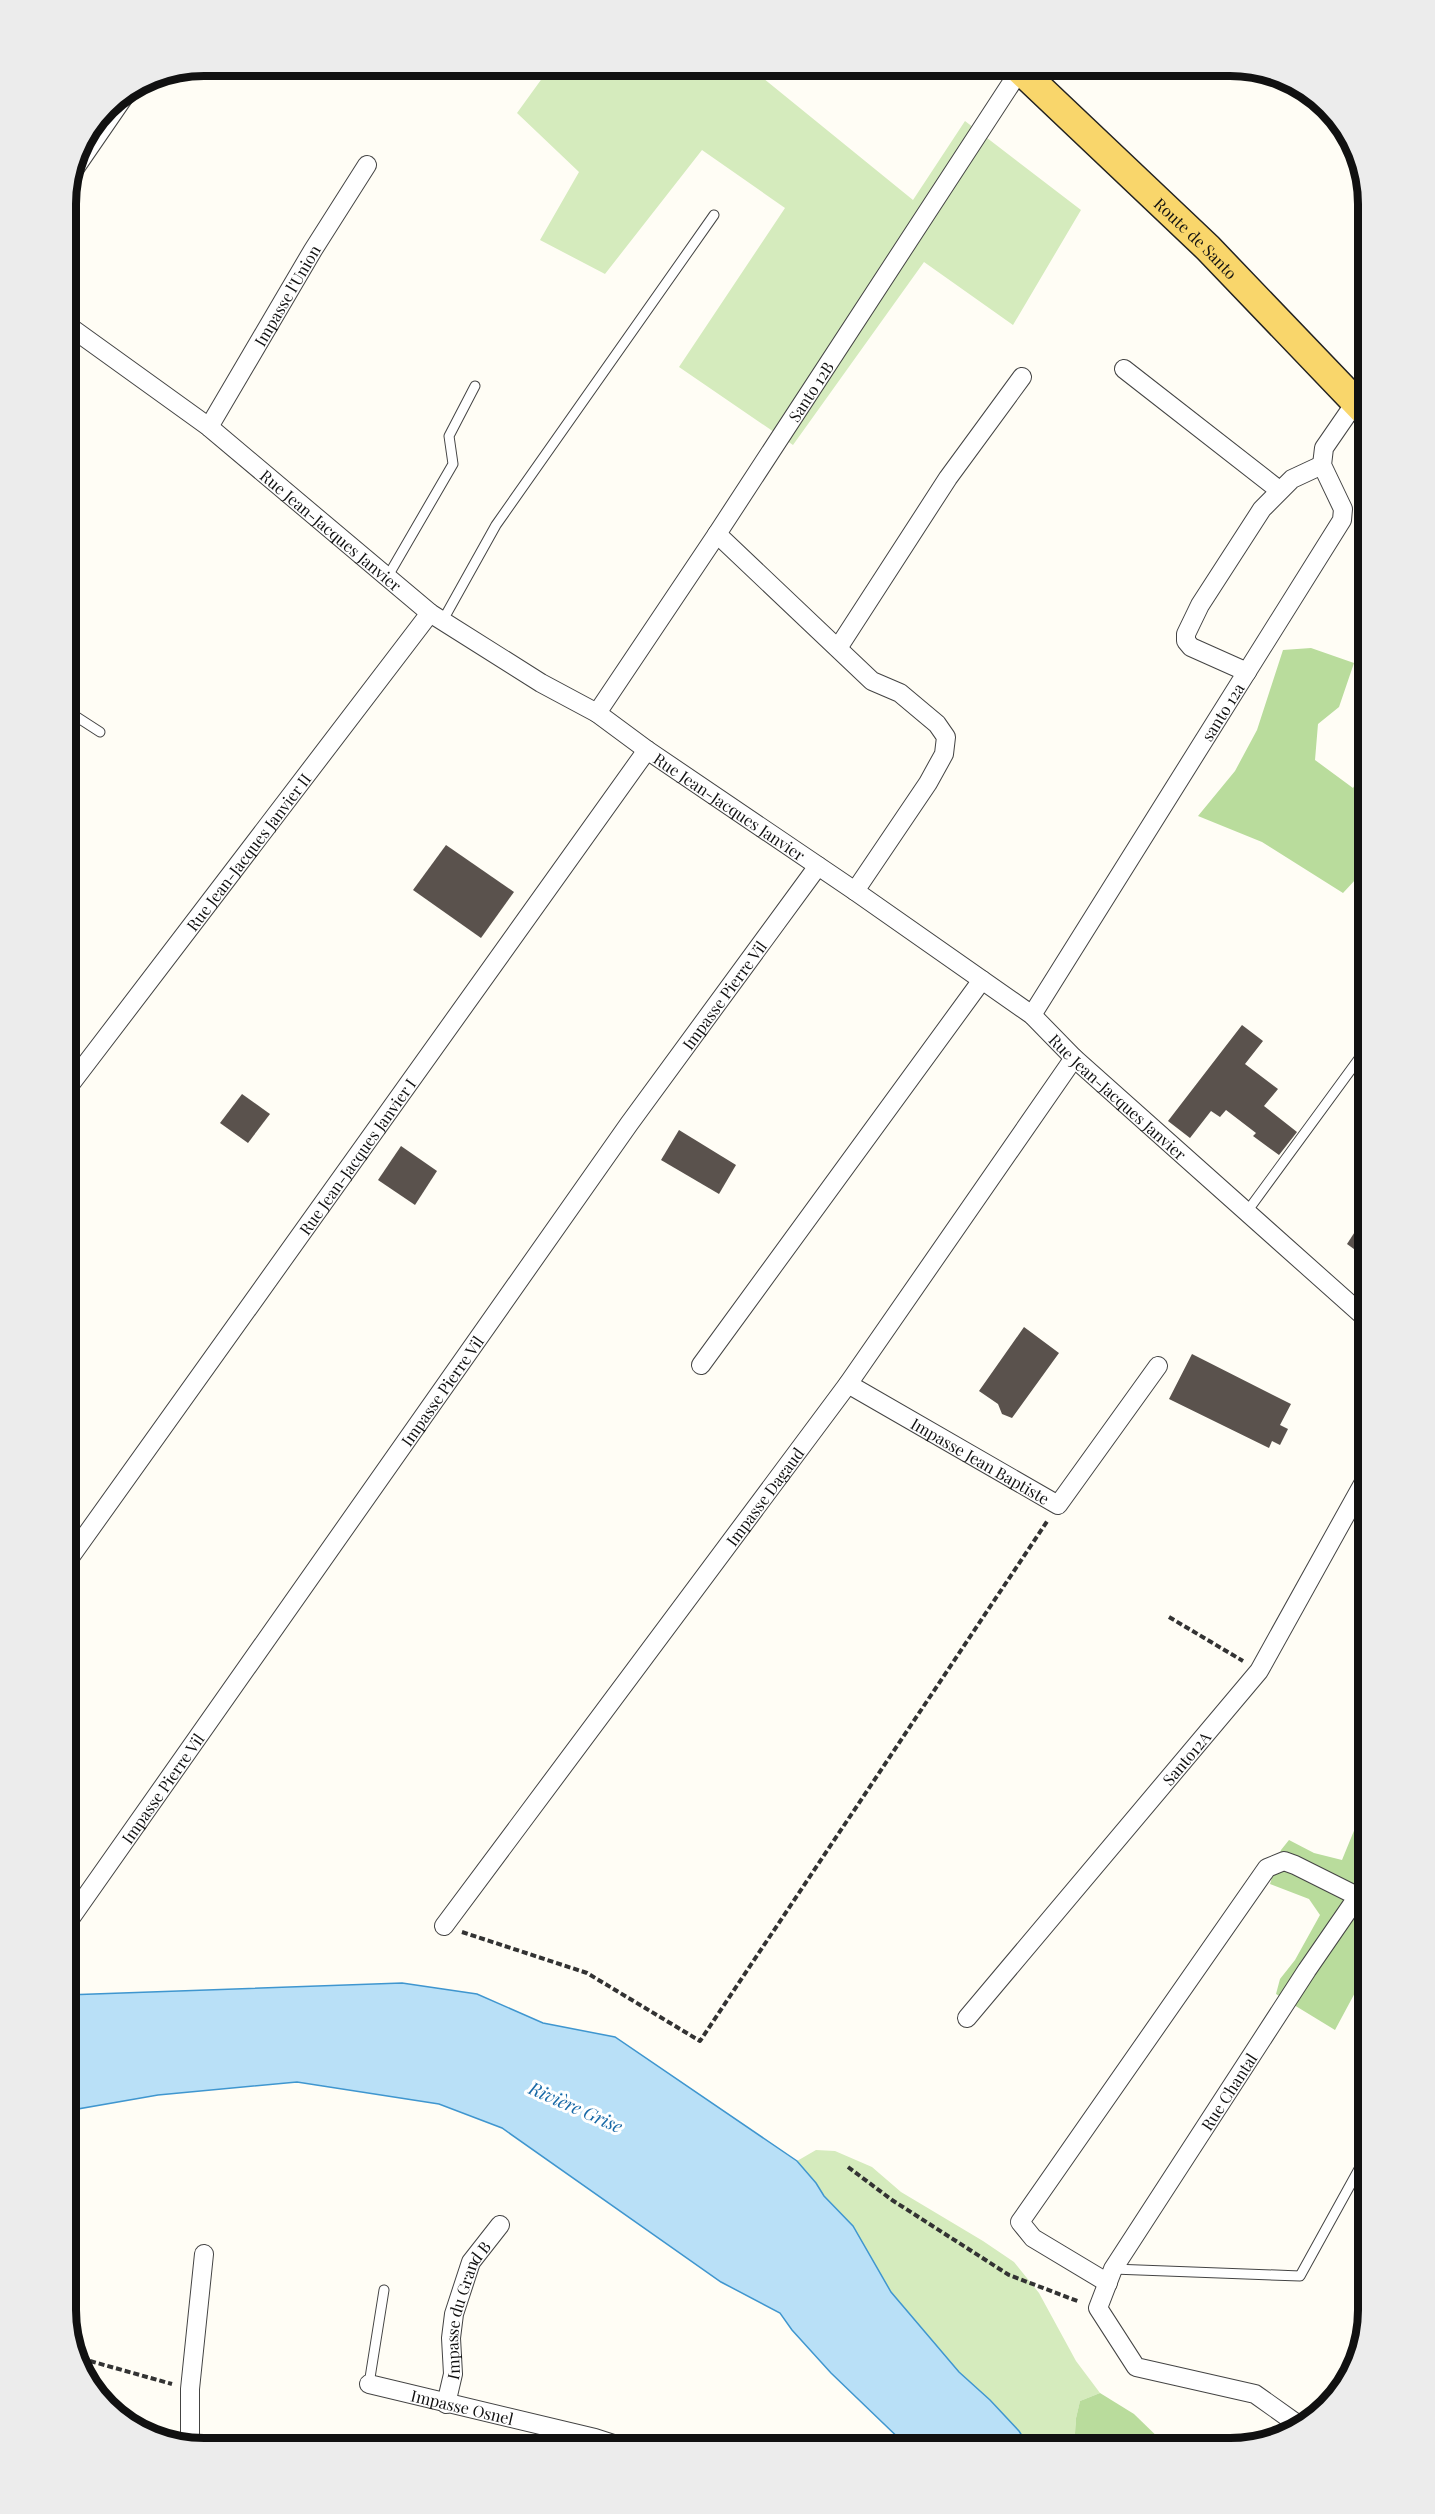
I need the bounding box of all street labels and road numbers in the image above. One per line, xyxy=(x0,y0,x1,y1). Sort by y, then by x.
street label: Route de Santo xyxy=(1150,192,1242,283)
street label: Impasse l'Union xyxy=(249,240,325,349)
street label: Santo 12B xyxy=(783,357,838,426)
street label: Rue Jean-Jacques Janvier xyxy=(256,464,406,595)
street label: santo 12a xyxy=(1196,679,1248,745)
street label: Rue Jean-Jacques Janvier xyxy=(650,747,809,865)
street label: Rue Jean-Jacques Janvier II xyxy=(181,768,315,935)
street label: Impasse Pierre Vil xyxy=(677,936,771,1053)
street label: Rue Jean-Jacques Janvier xyxy=(1045,1029,1191,1164)
street label: Rue Jean-Jacques Janvier I xyxy=(294,1074,420,1239)
street label: Impasse Pierre Vil xyxy=(396,1331,488,1450)
street label: Impasse Jean Baptiste xyxy=(908,1412,1054,1509)
street label: Impasse Dagaud xyxy=(721,1443,808,1550)
street label: Santo12A xyxy=(1157,1726,1215,1789)
street label: Impasse Pierre Vil xyxy=(116,1729,208,1847)
street label: Rue Chantal xyxy=(1196,2048,1261,2134)
street label: Impasse du Grand B xyxy=(440,2236,495,2382)
street label: Impasse Osnel xyxy=(409,2384,516,2429)

